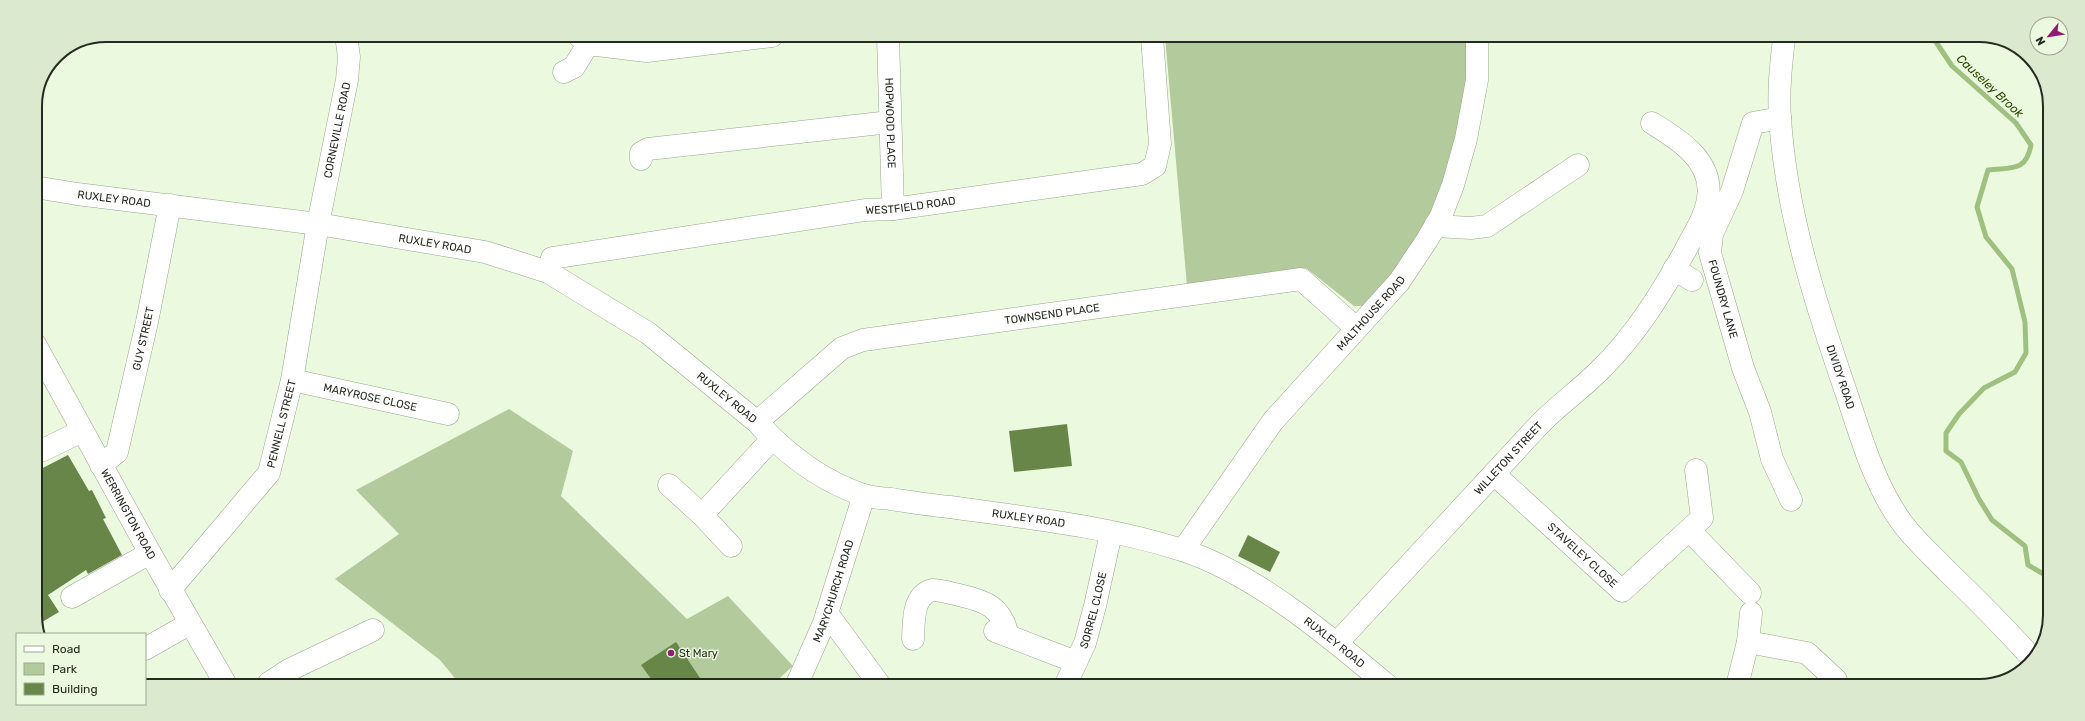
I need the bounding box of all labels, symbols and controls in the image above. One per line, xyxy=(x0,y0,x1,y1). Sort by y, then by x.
north arrow xyxy=(2029,16,2069,56)
text: N xyxy=(2033,34,2048,47)
water label: Causeley Brook xyxy=(1954,51,2027,121)
street label: HOPWOOD PLACE xyxy=(883,77,898,169)
street label: CORNEVILLE ROAD xyxy=(321,81,353,179)
street label: RUXLEY ROAD xyxy=(77,188,152,210)
street label: WESTFIELD ROAD xyxy=(865,194,956,216)
street label: RUXLEY ROAD xyxy=(397,231,472,256)
street label: FOUNDRY LANE xyxy=(1706,258,1741,340)
street label: MALTHOUSE ROAD xyxy=(1334,273,1408,353)
street label: TOWNSEND PLACE xyxy=(1004,301,1101,327)
street label: GUY STREET xyxy=(130,305,156,372)
street label: DIVIDY ROAD xyxy=(1824,343,1858,411)
street label: RUXLEY ROAD xyxy=(694,369,760,426)
street label: PENNELL STREET xyxy=(264,378,299,469)
street label: MARYROSE CLOSE xyxy=(322,381,418,414)
street label: WILLETON STREET xyxy=(1471,418,1546,497)
street label: WERRINGTON ROAD xyxy=(98,466,159,562)
street label: RUXLEY ROAD xyxy=(991,506,1066,530)
street label: STAVELEY CLOSE xyxy=(1545,520,1620,590)
street label: MARYCHURCH ROAD xyxy=(810,538,856,644)
street label: SORREL CLOSE xyxy=(1077,570,1109,651)
street label: RUXLEY ROAD xyxy=(1302,614,1368,670)
legend xyxy=(16,633,146,705)
text: Road xyxy=(52,642,80,656)
place label: St Mary xyxy=(679,647,718,660)
marker: St Mary xyxy=(666,648,676,658)
text: Park xyxy=(52,662,78,676)
text: Building xyxy=(52,682,98,696)

